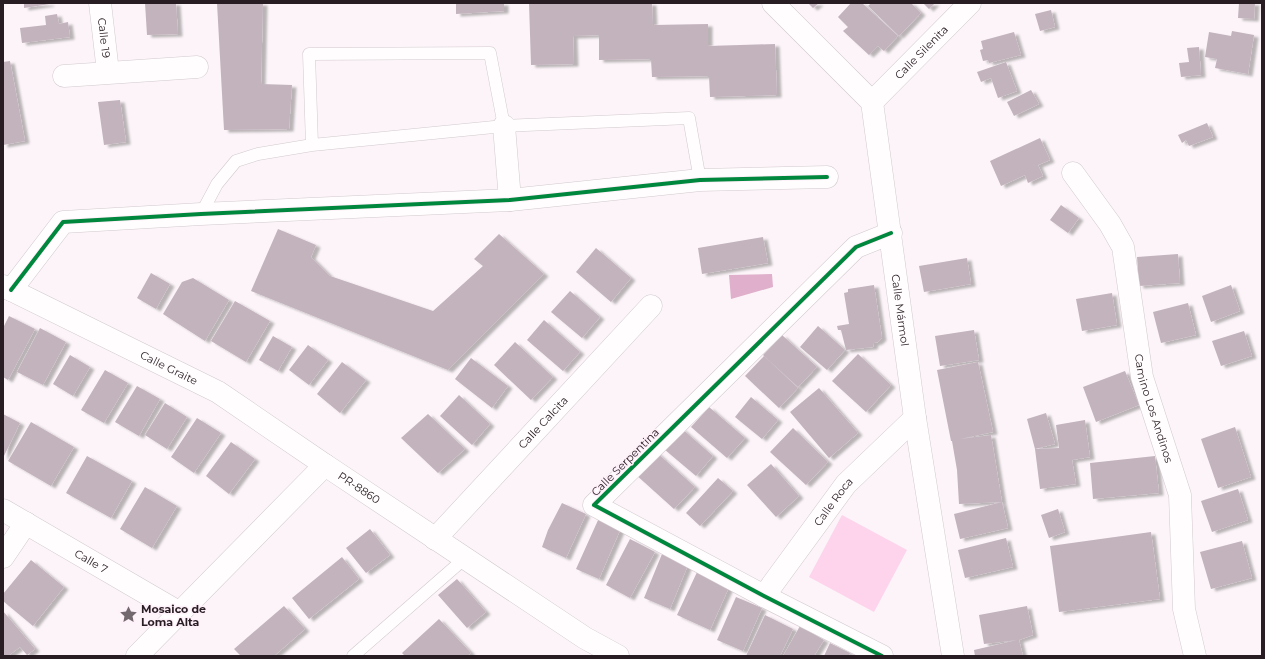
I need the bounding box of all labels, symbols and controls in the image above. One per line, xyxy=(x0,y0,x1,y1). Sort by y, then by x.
street label: Calle 19 xyxy=(95,17,113,59)
street label: Calle Silenita xyxy=(892,22,951,82)
street label: Calle Mármol xyxy=(888,273,912,347)
street label: Calle Graite xyxy=(138,348,200,388)
street label: Camino Los Andinos xyxy=(1132,353,1176,465)
street label: Calle Calcita xyxy=(515,393,571,452)
street label: Calle Serpentina xyxy=(588,425,662,499)
street label: PR-8860 xyxy=(335,469,383,507)
street label: Calle Roca xyxy=(811,474,856,529)
street label: Calle 7 xyxy=(72,546,110,576)
place label: Mosaico de Loma Alta xyxy=(141,602,206,629)
place icon: Mosaico de Loma Alta xyxy=(118,605,138,625)

